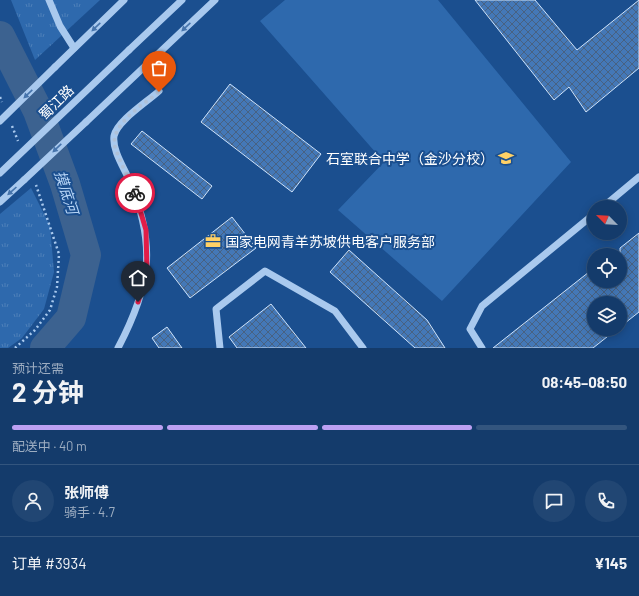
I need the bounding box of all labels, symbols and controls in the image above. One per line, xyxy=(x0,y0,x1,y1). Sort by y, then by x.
one-way arrow xyxy=(91,22,101,32)
one-way arrow xyxy=(182,22,191,31)
pin xyxy=(142,51,176,92)
icon: bag xyxy=(148,57,170,79)
street label: 蜀江路 xyxy=(35,81,77,123)
one-way arrow xyxy=(23,89,33,99)
one-way arrow xyxy=(52,144,62,153)
school or university icon: 石室联合中学（金沙分校） xyxy=(497,149,515,167)
place label: 石室联合中学（金沙分校） xyxy=(326,150,494,167)
water label: 摸底河 xyxy=(51,168,83,219)
courier xyxy=(115,173,155,213)
icon: bike xyxy=(124,182,146,204)
one-way arrow xyxy=(7,187,17,196)
north arrow xyxy=(587,200,627,240)
map controls xyxy=(587,200,627,336)
office icon: 国家电网青羊苏坡供电客户服务部 xyxy=(204,232,222,250)
place label: 国家电网青羊苏坡供电客户服务部 xyxy=(225,233,435,250)
button: locate xyxy=(587,248,627,288)
pin xyxy=(121,261,155,302)
icon: home xyxy=(127,267,149,289)
button: layers xyxy=(587,296,627,336)
text: 预计还需 xyxy=(12,360,64,376)
text: 08:45–08:50 xyxy=(542,373,627,391)
text: 2 分钟 xyxy=(12,376,84,407)
text: 配送中 · 40 m xyxy=(12,438,87,454)
button: person xyxy=(12,480,54,522)
button: chat xyxy=(533,480,575,522)
button: phone xyxy=(585,480,627,522)
text: 张师傅 xyxy=(64,483,109,501)
text: 骑手 · 4.7 xyxy=(64,504,115,520)
text: 订单 #3934 xyxy=(12,554,86,572)
text: ¥145 xyxy=(594,554,627,572)

